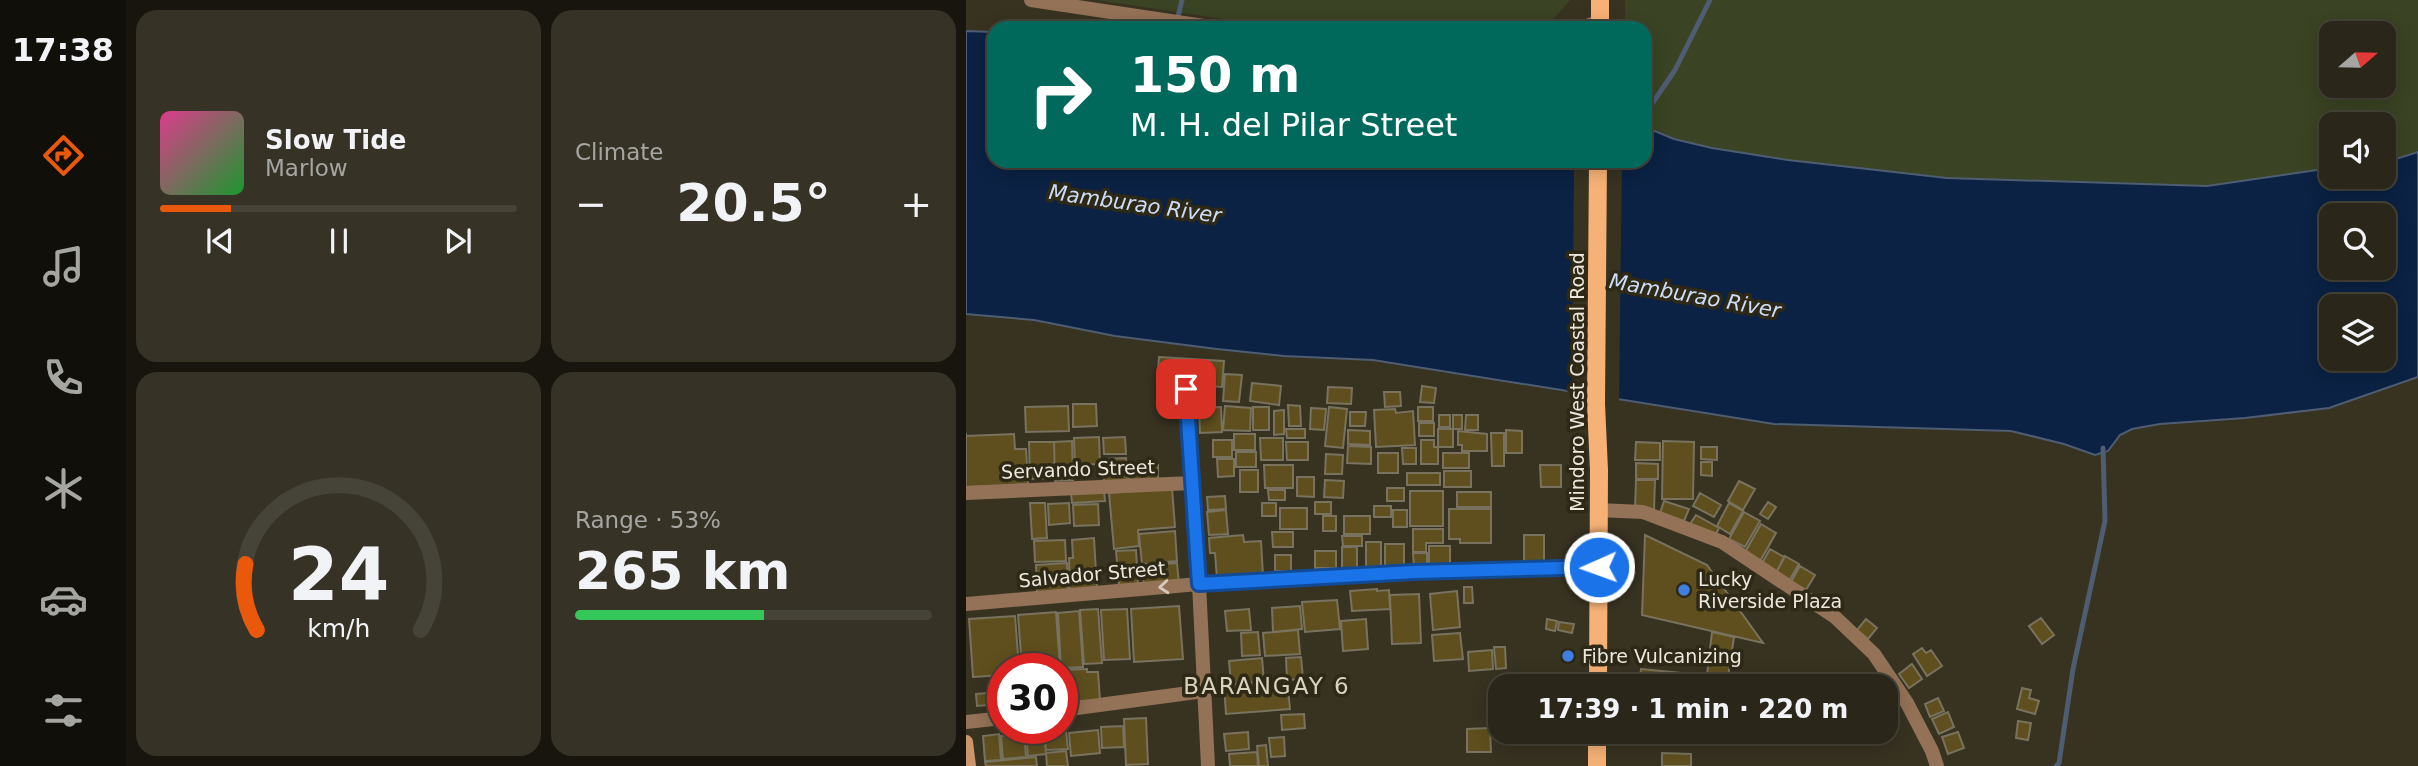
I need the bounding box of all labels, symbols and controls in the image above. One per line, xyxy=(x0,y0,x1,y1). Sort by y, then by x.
north arrow xyxy=(2319,21,2396,98)
map controls xyxy=(2319,21,2396,371)
text: 17:38 xyxy=(12,31,114,69)
text: 150 m xyxy=(1130,47,1300,104)
icon: right xyxy=(1015,49,1106,140)
text: M. H. del Pilar Street xyxy=(1130,106,1457,144)
button: sound xyxy=(2319,112,2396,189)
text: Slow Tide xyxy=(265,125,406,155)
icon: directions xyxy=(39,131,88,180)
text: Climate xyxy=(575,139,664,165)
text: Marlow xyxy=(265,155,348,181)
text: 20.5° xyxy=(676,173,831,233)
water label: Mamburao River xyxy=(1047,180,1224,228)
text: − xyxy=(575,182,607,226)
text: + xyxy=(900,182,932,226)
button: search xyxy=(2319,203,2396,280)
icon: previous xyxy=(201,222,239,260)
icon: pause xyxy=(320,222,358,260)
icon: next xyxy=(439,222,477,260)
icon: music xyxy=(39,242,88,291)
street label: Mindoro West Coastal Road xyxy=(1566,252,1588,512)
water label: Mamburao River xyxy=(1607,269,1784,323)
button: layers xyxy=(2319,294,2396,371)
icon: phone xyxy=(39,353,88,402)
pin xyxy=(1156,359,1216,419)
icon: arrive xyxy=(1167,370,1205,408)
street label: Servando Street xyxy=(1001,455,1155,483)
icon: climate xyxy=(39,464,88,513)
text: Range · 53% xyxy=(575,507,721,533)
position arrow xyxy=(1562,530,1636,604)
text: 24 xyxy=(288,532,389,617)
text: 265 km xyxy=(575,541,790,601)
street label: Salvador Street xyxy=(1018,557,1166,591)
place label: Lucky Riverside Plaza xyxy=(1698,568,1842,612)
icon: car xyxy=(39,575,88,624)
one-way arrow xyxy=(1158,579,1169,594)
marker: Lucky Riverside Plaza xyxy=(1676,582,1692,598)
text: km/h xyxy=(307,614,370,643)
place label: Fibre Vulcanizing xyxy=(1582,645,1742,667)
marker: Fibre Vulcanizing xyxy=(1560,648,1576,664)
speed limit sign: 30 xyxy=(987,653,1078,744)
district label: BARANGAY 6 xyxy=(1183,673,1351,699)
icon: filters xyxy=(39,686,88,735)
text: 17:39 · 1 min · 220 m xyxy=(1538,694,1848,724)

